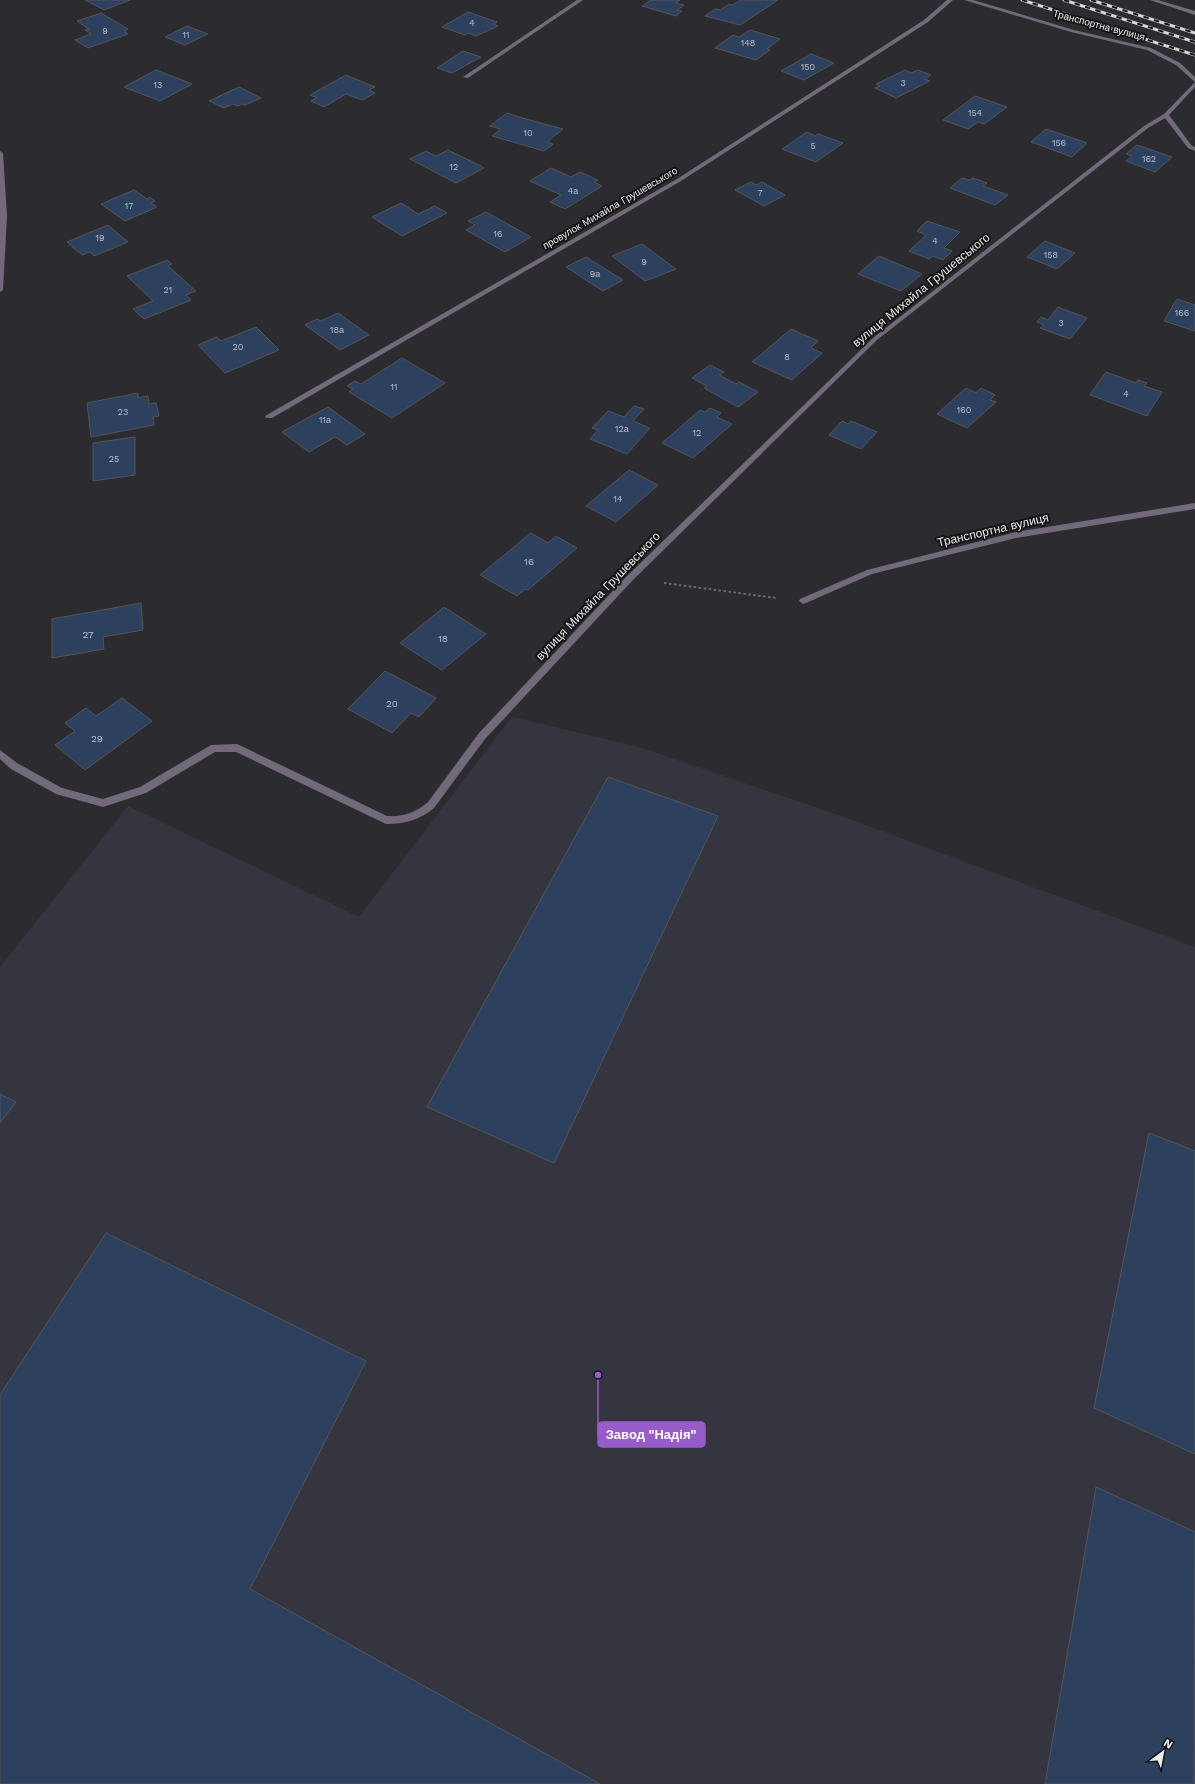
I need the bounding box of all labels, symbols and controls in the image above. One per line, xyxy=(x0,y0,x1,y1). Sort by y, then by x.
street label: Транспортна вулиця xyxy=(1052,7,1146,43)
house number: 4 xyxy=(469,18,475,28)
house number: 9 xyxy=(102,26,108,36)
house number: 11 xyxy=(182,30,190,40)
house number: 148 xyxy=(741,38,755,48)
house number: 150 xyxy=(801,62,816,72)
house number: 3 xyxy=(900,78,906,88)
house number: 13 xyxy=(154,80,162,90)
house number: 154 xyxy=(968,108,983,118)
house number: 10 xyxy=(523,128,533,138)
house number: 156 xyxy=(1052,138,1066,148)
house number: 5 xyxy=(810,141,816,151)
house number: 162 xyxy=(1142,154,1156,164)
house number: 12 xyxy=(450,162,458,172)
street label: провулок Михайла Грушевського xyxy=(541,165,680,251)
house number: 4а xyxy=(568,186,578,196)
house number: 7 xyxy=(757,188,763,198)
house number: 17 xyxy=(125,201,133,211)
house number: 16 xyxy=(494,229,502,239)
street label: вулиця Михайла Грушевського xyxy=(849,230,993,350)
house number: 19 xyxy=(95,233,105,243)
house number: 4 xyxy=(932,236,938,246)
house number: 158 xyxy=(1044,250,1058,260)
house number: 9 xyxy=(641,257,647,267)
house number: 9а xyxy=(590,269,600,279)
house number: 21 xyxy=(164,285,172,295)
house number: 166 xyxy=(1175,308,1189,318)
house number: 3 xyxy=(1058,318,1064,328)
house number: 18а xyxy=(330,325,344,335)
house number: 20 xyxy=(233,342,244,352)
house number: 8 xyxy=(784,352,790,362)
house number: 11 xyxy=(390,382,398,392)
house number: 4 xyxy=(1123,389,1129,399)
house number: 160 xyxy=(957,405,972,415)
house number: 23 xyxy=(118,407,128,417)
house number: 11а xyxy=(319,415,331,425)
house number: 12а xyxy=(615,424,629,434)
house number: 12 xyxy=(693,428,701,438)
house number: 25 xyxy=(109,454,119,464)
house number: 14 xyxy=(613,494,623,504)
street label: Транспортна вулиця xyxy=(936,510,1050,550)
street label: вулиця Михайла Грушевського xyxy=(533,529,663,663)
house number: 16 xyxy=(524,556,534,567)
house number: 27 xyxy=(82,629,94,640)
house number: 18 xyxy=(438,633,448,644)
house number: 20 xyxy=(386,698,398,709)
house number: 29 xyxy=(91,733,103,744)
callout: Завод "Надія" xyxy=(598,1422,705,1447)
text: Завод "Надія" xyxy=(606,1427,696,1442)
north arrow xyxy=(1143,1732,1183,1772)
text: N xyxy=(1161,1736,1175,1752)

